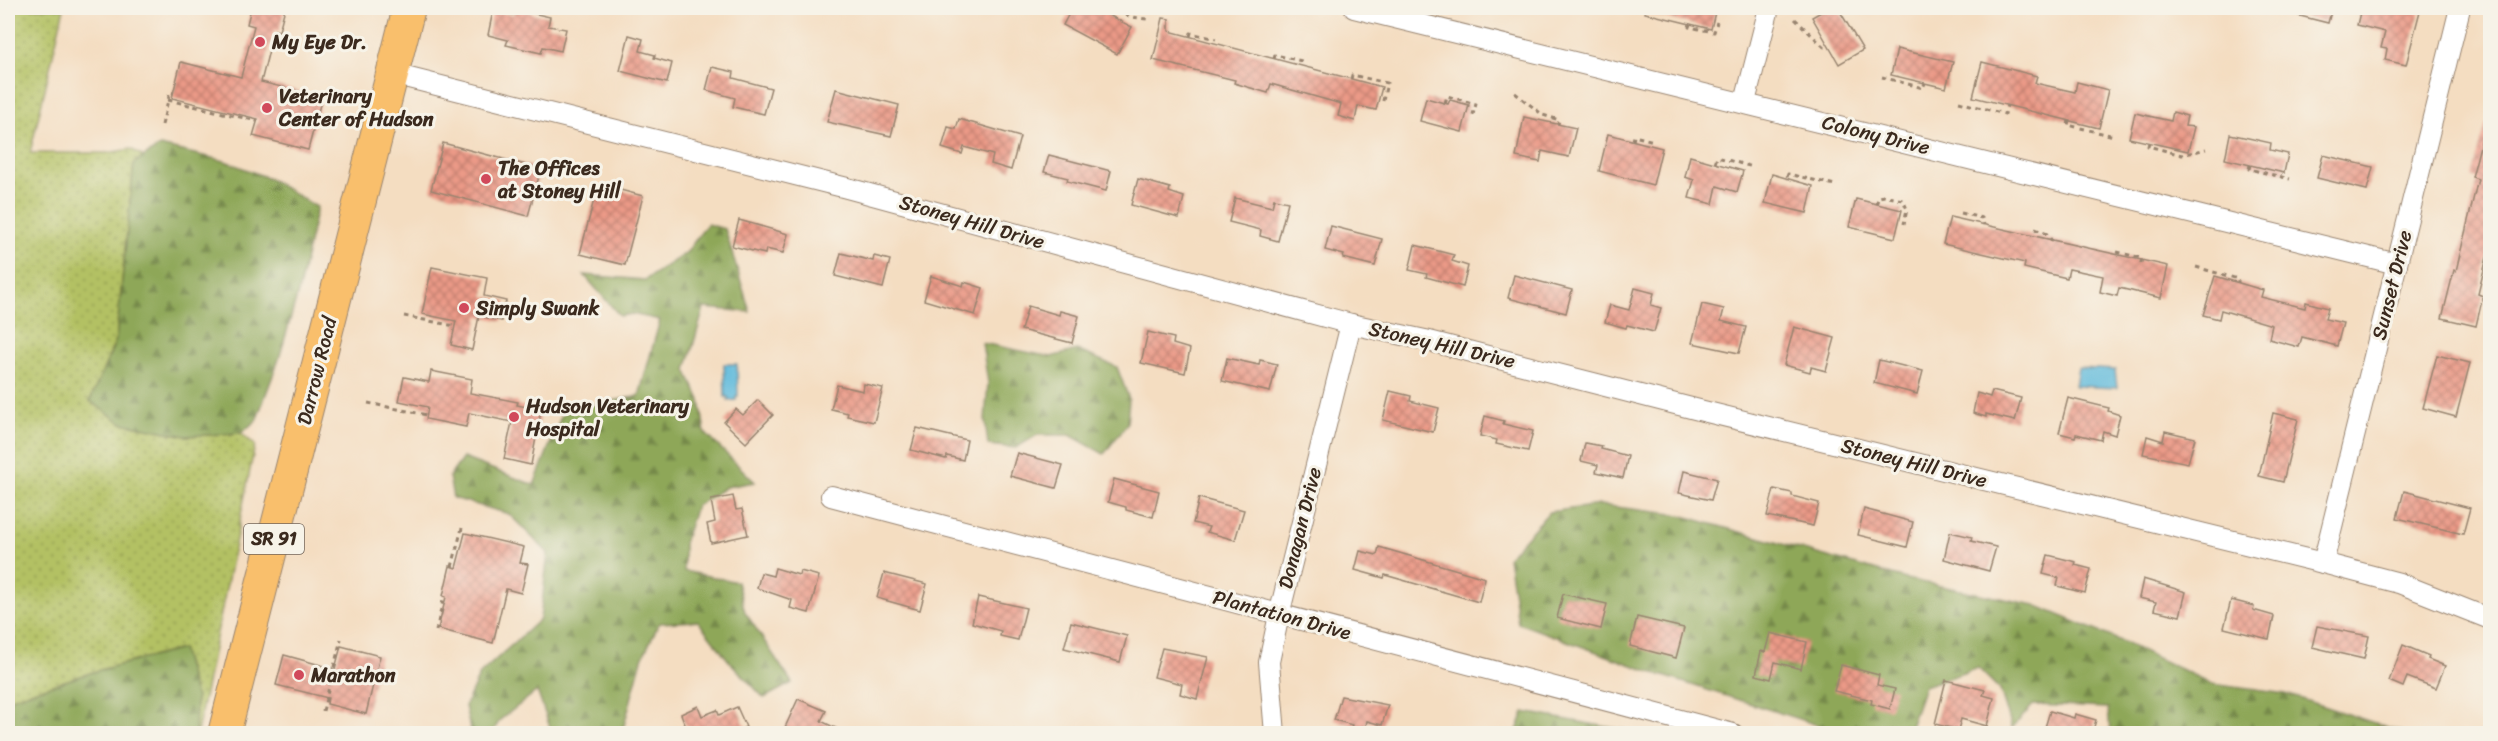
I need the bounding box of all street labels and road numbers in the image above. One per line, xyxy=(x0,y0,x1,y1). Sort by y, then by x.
street label: Colony Drive xyxy=(1818,105,1934,165)
street label: Stoney Hill Drive xyxy=(895,185,1049,259)
street label: Sunset Drive xyxy=(2361,226,2423,344)
street label: Stoney Hill Drive xyxy=(1365,311,1519,379)
street label: Darrow Road xyxy=(287,312,348,429)
street label: Stoney Hill Drive xyxy=(1837,428,1991,498)
street label: Donagan Drive xyxy=(1268,463,1332,593)
road number: SR 91 xyxy=(244,524,304,554)
street label: Plantation Drive xyxy=(1209,580,1355,650)

